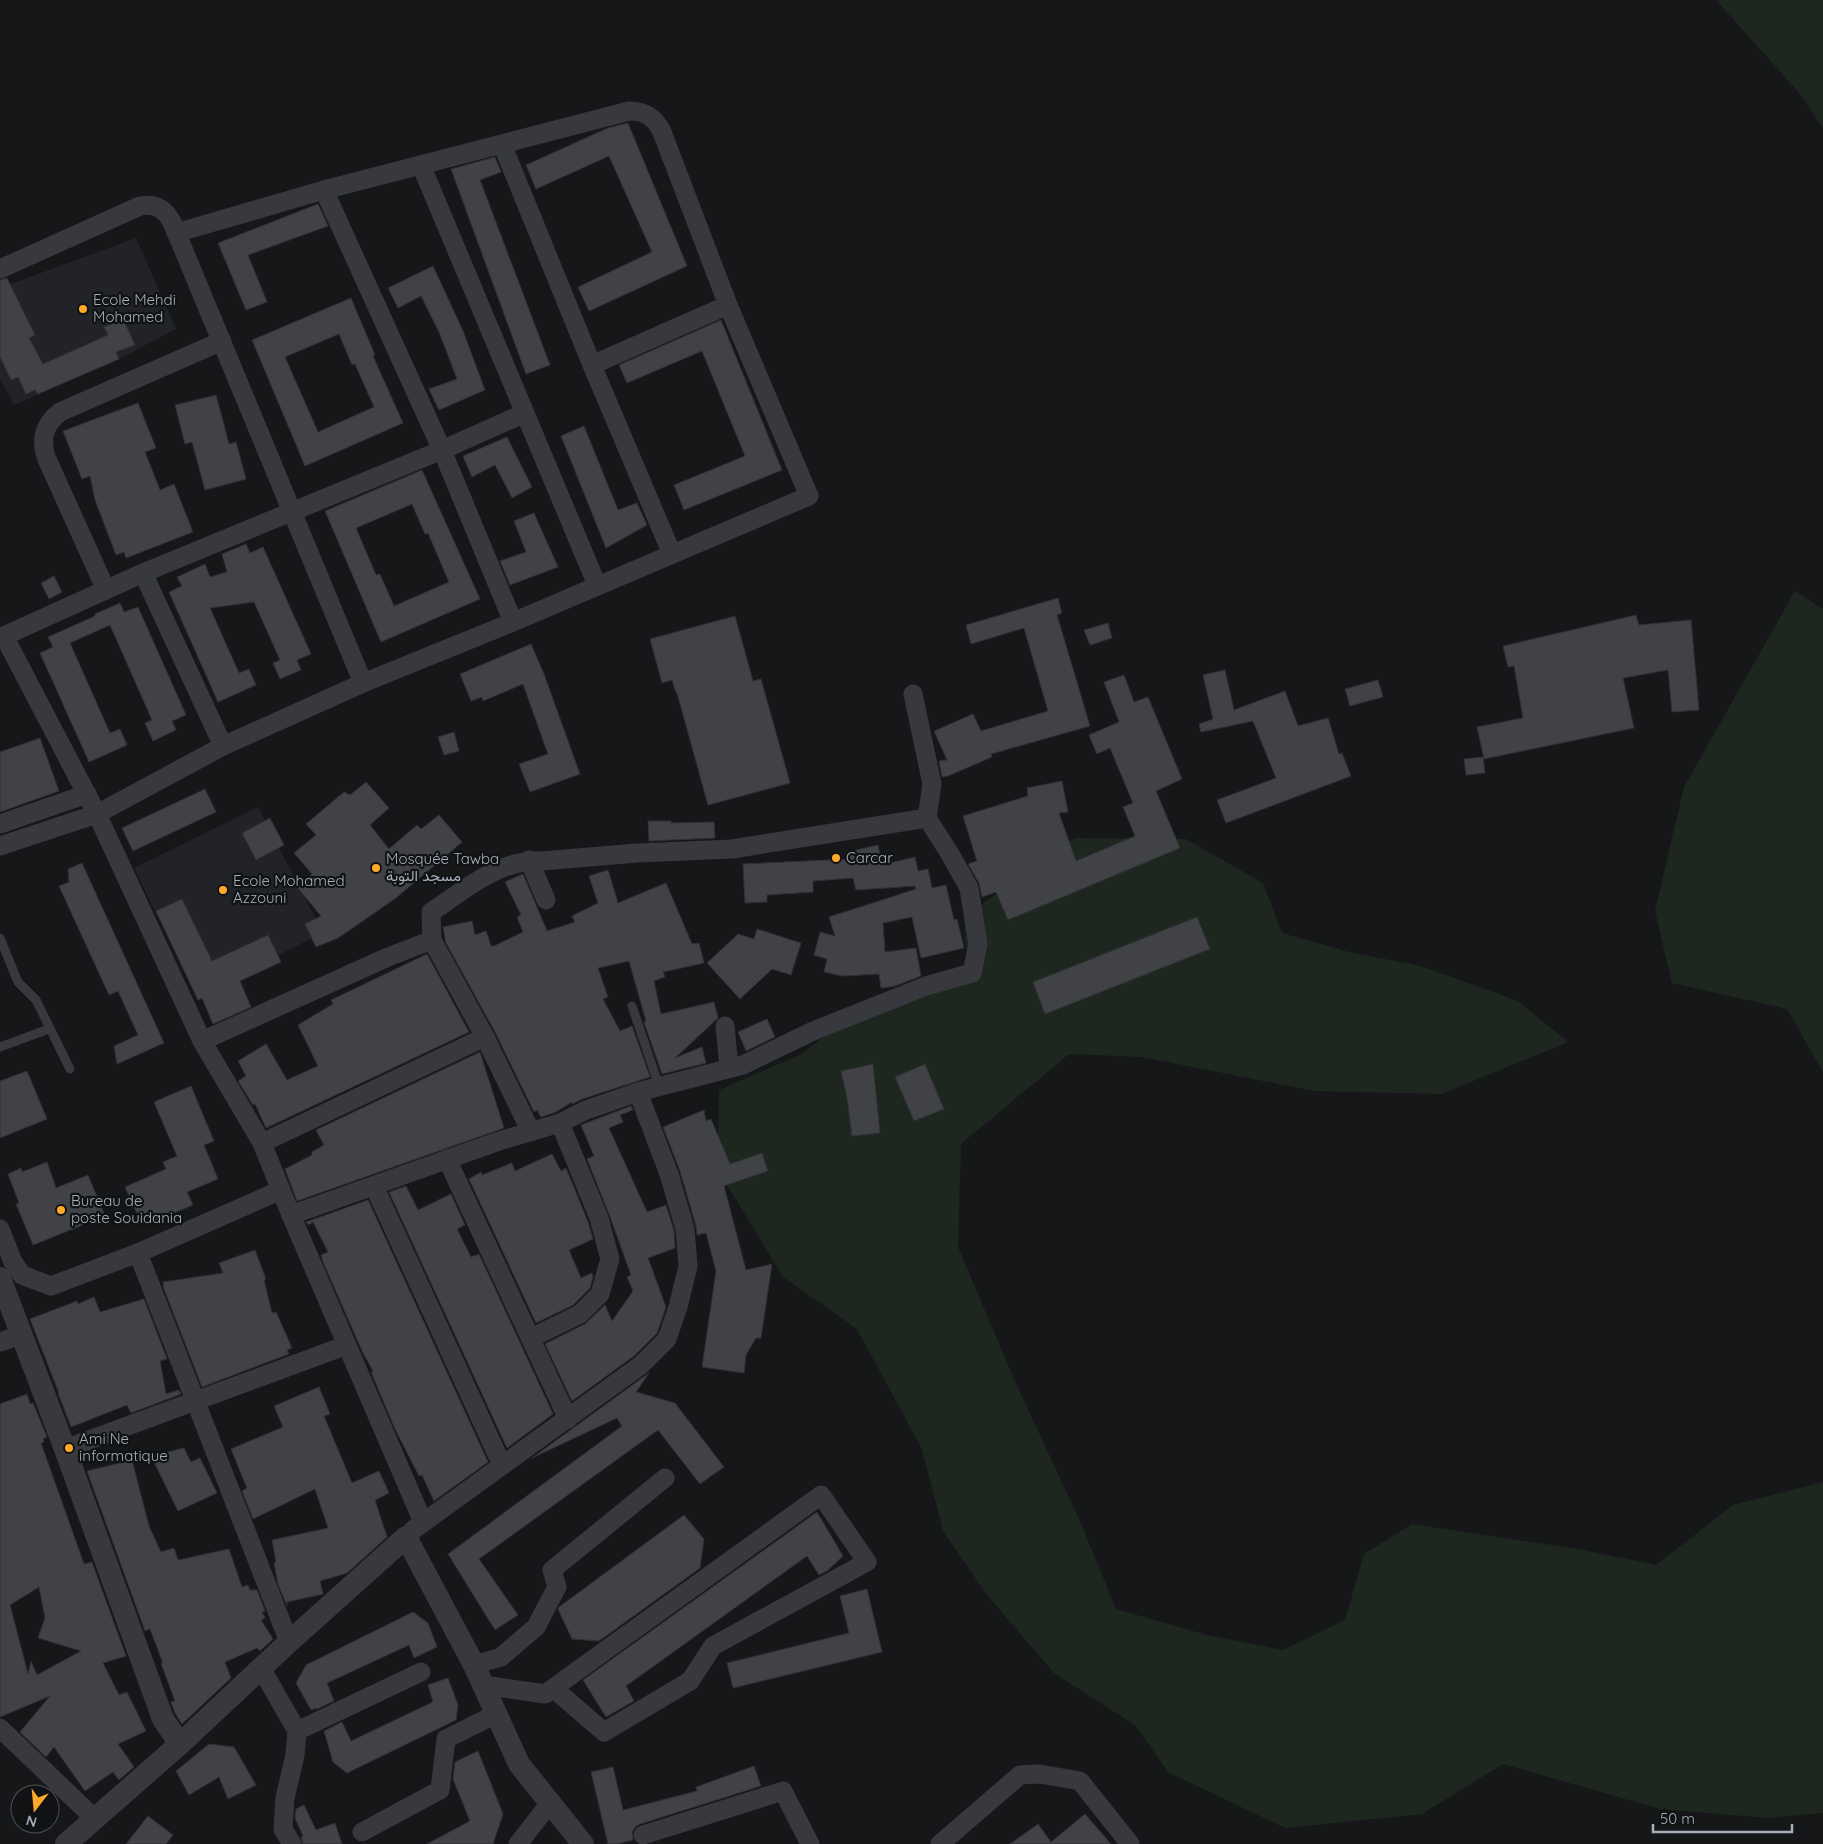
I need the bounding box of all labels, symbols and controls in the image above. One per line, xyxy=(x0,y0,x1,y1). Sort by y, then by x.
place label: Ecole Mehdi Mohamed xyxy=(93,290,176,326)
marker: Ecole Mehdi Mohamed xyxy=(77,303,89,315)
place label: Carcar xyxy=(846,848,893,867)
place label: Mosquée Tawba مسجد التوبة xyxy=(386,849,499,885)
marker: Carcar xyxy=(830,852,842,864)
marker: Mosquée Tawba مسجد التوبة xyxy=(370,862,382,874)
place label: Ecole Mohamed Azzouni xyxy=(233,871,344,907)
marker: Ecole Mohamed Azzouni xyxy=(217,884,229,896)
place label: Bureau de poste Souidania xyxy=(71,1191,182,1227)
marker: Bureau de poste Souidania xyxy=(55,1204,67,1216)
place label: Ami Ne informatique xyxy=(79,1429,168,1465)
marker: Ami Ne informatique xyxy=(63,1442,75,1454)
north arrow xyxy=(10,1784,60,1834)
scale bar xyxy=(1653,1802,1792,1834)
text: 50 m xyxy=(1660,1809,1695,1828)
text: N xyxy=(24,1811,39,1832)

